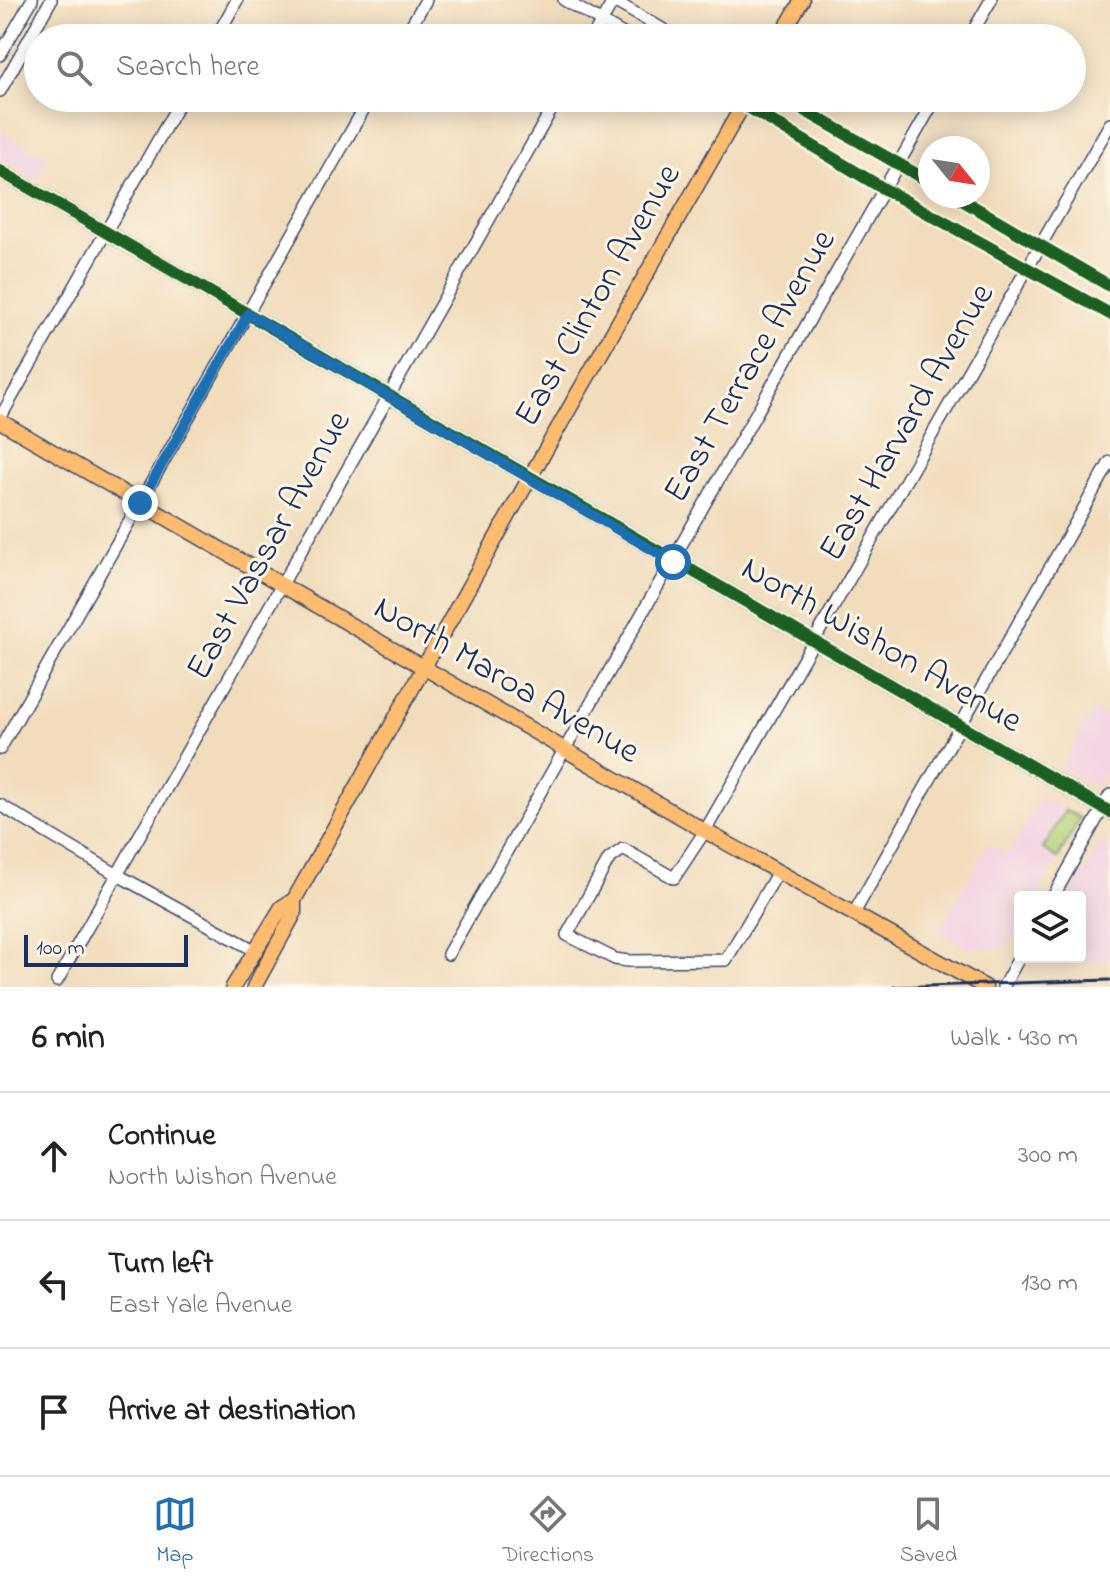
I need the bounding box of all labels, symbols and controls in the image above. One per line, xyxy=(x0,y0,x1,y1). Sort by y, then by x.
search box xyxy=(24,24,1086,112)
icon: search xyxy=(52,46,96,90)
text: Search here xyxy=(116,46,260,90)
north arrow xyxy=(918,136,990,208)
street label: East Clinton Avenue xyxy=(502,154,696,437)
street label: East Terrace Avenue xyxy=(651,220,851,514)
street label: East Harvard Avenue xyxy=(807,273,1010,572)
street label: East Vassar Avenue xyxy=(174,401,367,690)
route end xyxy=(122,485,158,521)
route start xyxy=(655,544,691,580)
street label: North Wishon Avenue xyxy=(730,544,1032,749)
street label: North Maroa Avenue xyxy=(363,583,650,779)
map controls xyxy=(1014,891,1086,963)
button: layers xyxy=(1014,891,1086,963)
scale bar xyxy=(24,931,188,967)
text: 100 m xyxy=(36,933,85,965)
text: 6 min xyxy=(32,1014,105,1064)
text: Walk · 430 m xyxy=(950,1020,1078,1058)
text: Continue xyxy=(108,1115,216,1159)
icon: ahead xyxy=(32,1134,76,1178)
text: 300 m xyxy=(1018,1137,1078,1175)
text: North Wishon Avenue xyxy=(108,1159,337,1197)
text: Turn left xyxy=(108,1243,213,1287)
icon: left xyxy=(32,1262,76,1306)
text: 130 m xyxy=(1021,1265,1078,1303)
text: East Yale Avenue xyxy=(108,1287,293,1325)
icon: arrive xyxy=(32,1390,76,1434)
text: Arrive at destination xyxy=(108,1390,356,1434)
tab: Map xyxy=(153,1492,197,1572)
tab: Directions xyxy=(503,1492,594,1572)
tab: Saved xyxy=(900,1492,957,1572)

